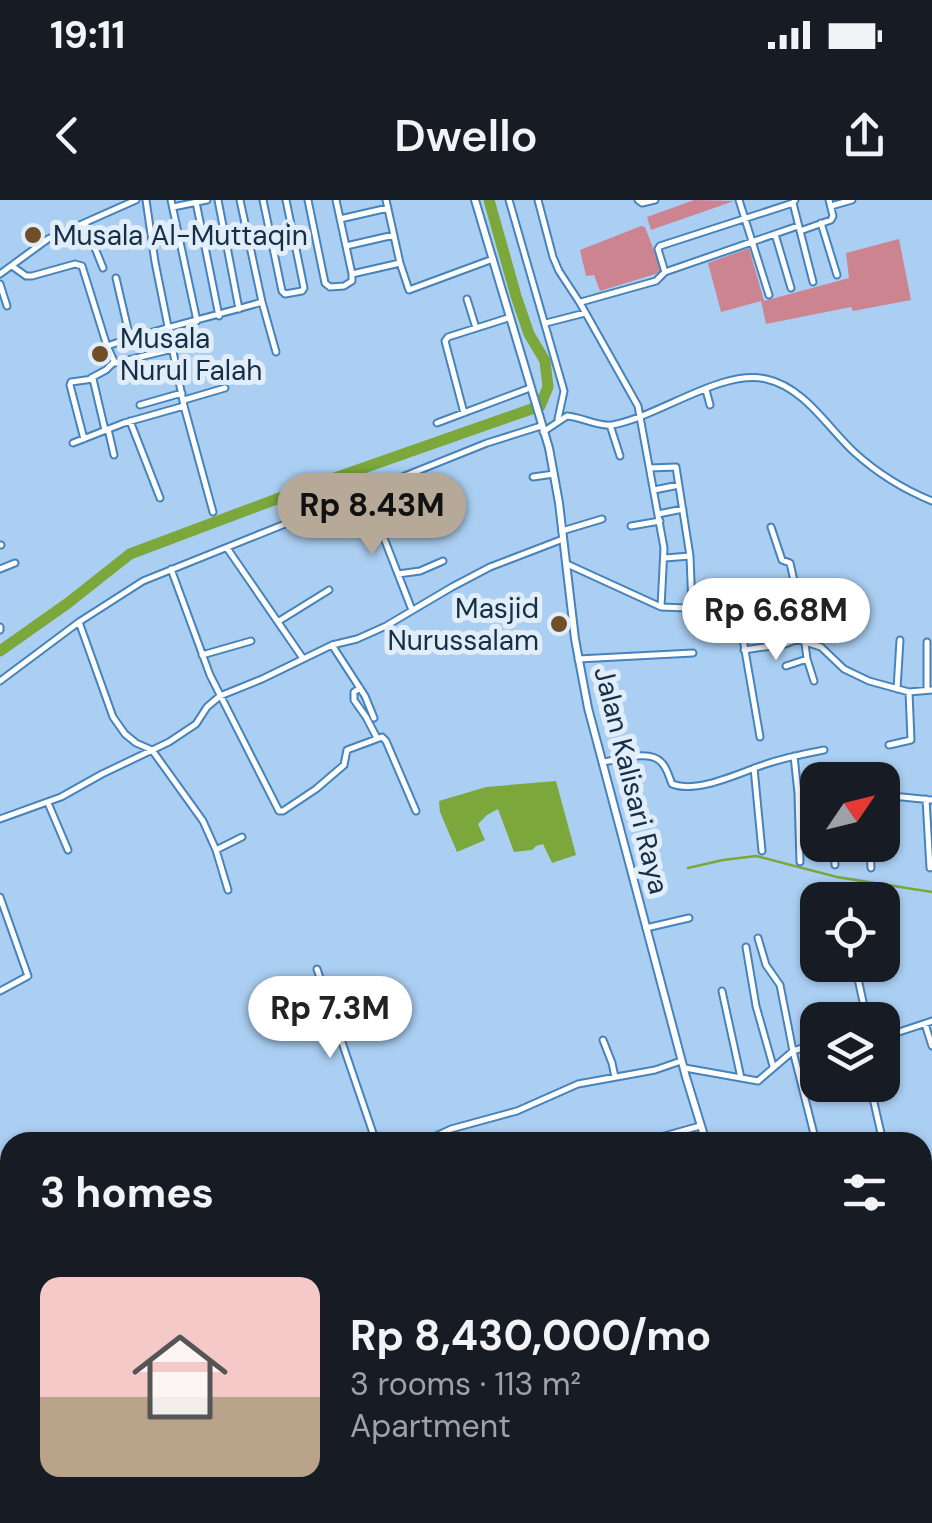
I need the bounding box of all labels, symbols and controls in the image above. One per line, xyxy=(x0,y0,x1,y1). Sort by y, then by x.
text: 19:11 xyxy=(50,10,125,60)
text: Dwello xyxy=(394,106,538,165)
icon: back xyxy=(40,108,95,163)
icon: share xyxy=(837,108,892,163)
place label: Musala Al-Muttaqin xyxy=(53,217,308,254)
marker: Musala Al-Muttaqin xyxy=(22,224,44,246)
place label: Musala Nurul Falah xyxy=(120,320,262,389)
marker: Musala Nurul Falah xyxy=(89,343,111,365)
pin: Rp 8.43M xyxy=(269,473,475,558)
text: Rp 8.43M xyxy=(299,484,445,526)
pin: Rp 6.68M xyxy=(673,578,879,663)
text: Rp 6.68M xyxy=(704,589,848,631)
place label: Masjid Nurussalam xyxy=(387,590,539,659)
marker: Masjid Nurussalam xyxy=(548,613,570,635)
street label: Jalan Kalisari Raya xyxy=(585,663,678,898)
north arrow xyxy=(800,762,900,862)
map controls xyxy=(800,762,900,1102)
button: locate xyxy=(800,882,900,982)
pin: Rp 7.3M xyxy=(238,976,422,1061)
text: Rp 7.3M xyxy=(270,987,390,1029)
button: layers xyxy=(800,1002,900,1102)
text: 3 homes xyxy=(40,1165,214,1220)
icon: filters xyxy=(837,1165,892,1220)
text: Rp 8,430,000/mo xyxy=(350,1308,711,1363)
icon: home xyxy=(120,1317,240,1437)
text: 3 rooms · 113 m² xyxy=(350,1363,581,1405)
text: Apartment xyxy=(350,1405,511,1447)

